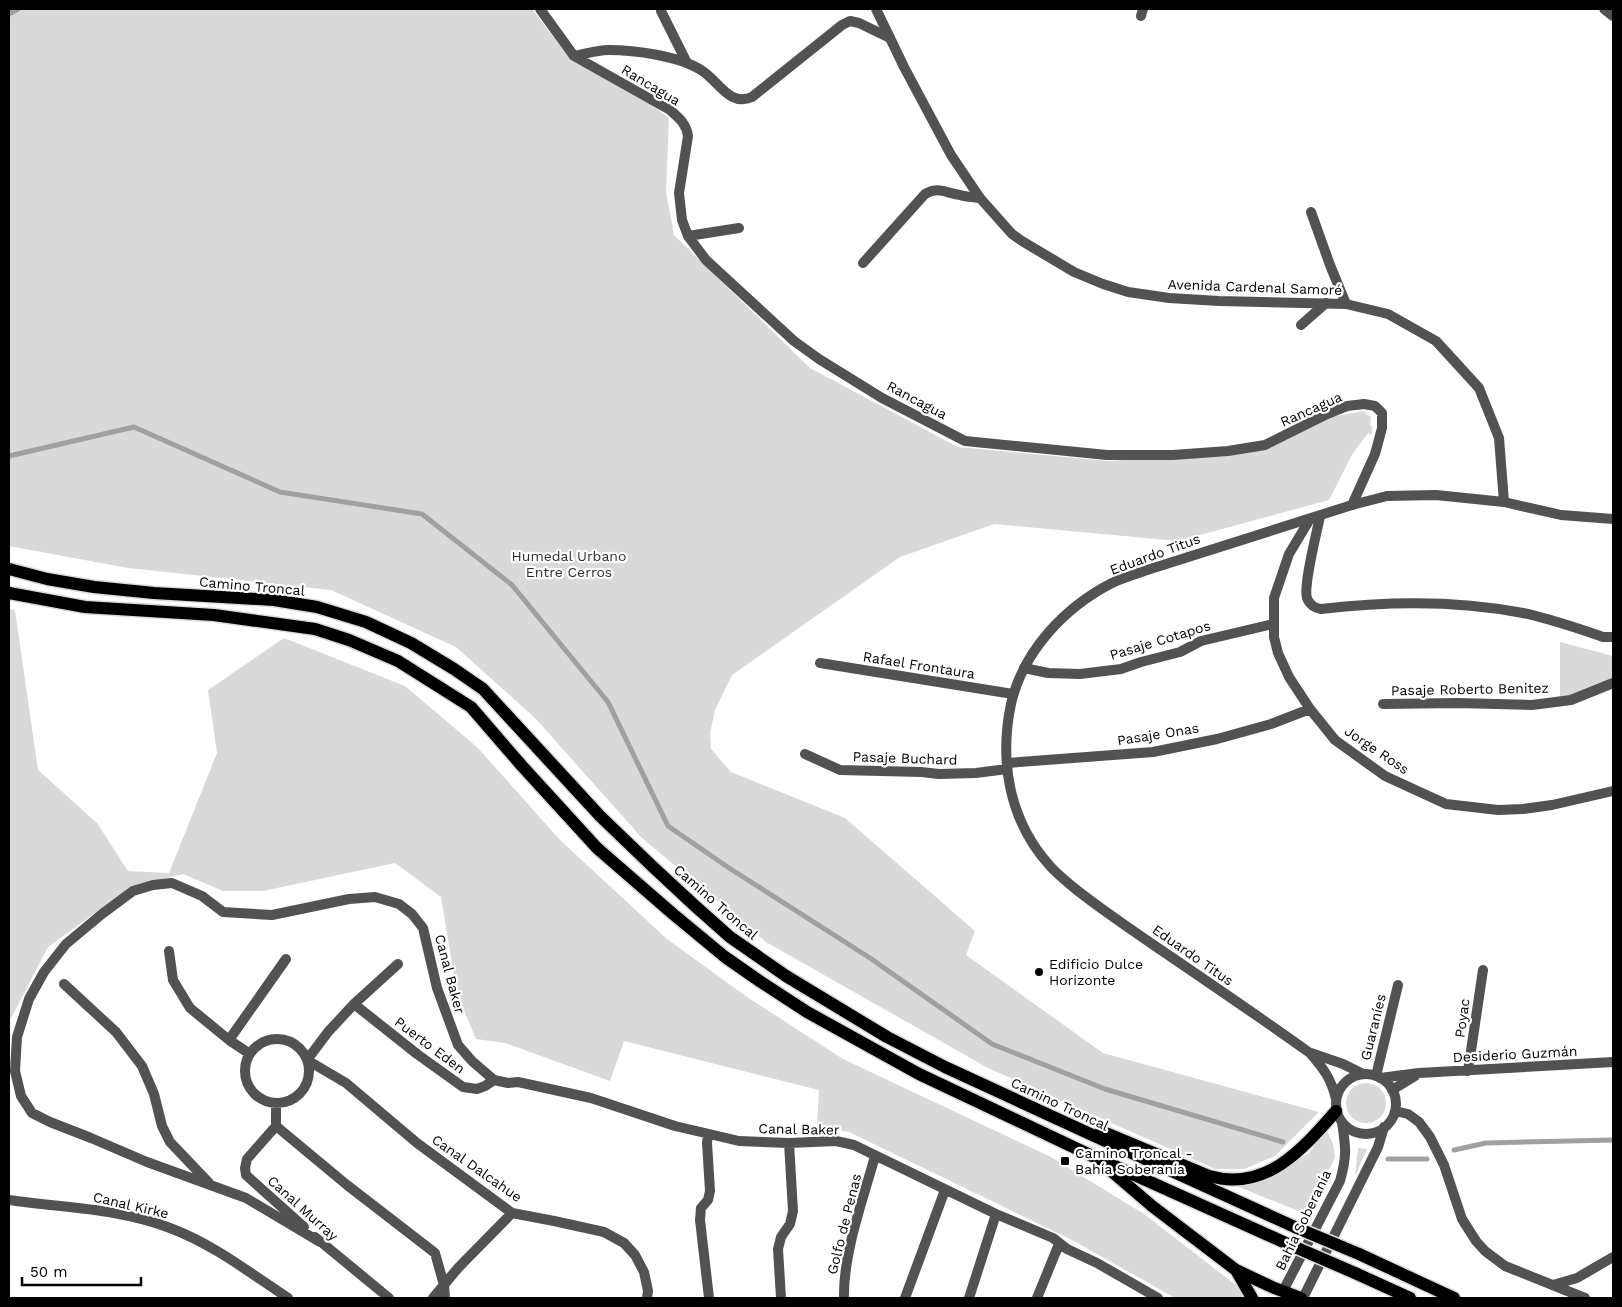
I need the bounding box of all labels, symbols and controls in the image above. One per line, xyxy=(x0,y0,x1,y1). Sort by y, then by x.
street label: Rancagua xyxy=(619,61,683,109)
street label: Avenida Cardenal Samoré xyxy=(1167,276,1343,298)
street label: Rancagua xyxy=(884,378,950,423)
street label: Rancagua xyxy=(1278,388,1344,430)
street label: Eduardo Titus xyxy=(1108,530,1202,578)
park label: Humedal Urbano Entre Cerros xyxy=(512,548,626,580)
street label: Camino Troncal xyxy=(198,573,306,599)
street label: Pasaje Cotapos xyxy=(1108,617,1212,663)
street label: Rafael Frontaura xyxy=(862,648,976,682)
street label: Pasaje Roberto Benitez xyxy=(1391,680,1549,698)
street label: Pasaje Onas xyxy=(1116,720,1200,748)
street label: Jorge Ross xyxy=(1342,723,1412,777)
street label: Pasaje Buchard xyxy=(852,748,958,768)
street label: Camino Troncal xyxy=(671,861,762,943)
street label: Eduardo Titus xyxy=(1150,921,1236,989)
street label: Canal Baker xyxy=(432,933,468,1016)
place label: Edificio Dulce Horizonte xyxy=(1049,956,1143,988)
marker: Edificio Dulce Horizonte xyxy=(1033,966,1045,978)
street label: Guaraníes xyxy=(1357,992,1389,1062)
street label: Poyac xyxy=(1451,997,1473,1039)
street label: Puerto Eden xyxy=(392,1013,468,1077)
street label: Desiderio Guzmán xyxy=(1452,1043,1578,1065)
street label: Camino Troncal xyxy=(1009,1074,1112,1134)
street label: Canal Baker xyxy=(758,1120,840,1138)
street label: Canal Dalcahue xyxy=(429,1131,525,1205)
place label: Camino Troncal - Bahía Soberanía xyxy=(1075,1145,1193,1177)
marker: Camino Troncal - Bahía Soberanía xyxy=(1059,1155,1071,1167)
street label: Bahía Soberanía xyxy=(1272,1167,1334,1273)
street label: Canal Murray xyxy=(265,1172,342,1244)
street label: Golfo de Penas xyxy=(824,1172,864,1276)
street label: Canal Kirke xyxy=(92,1189,170,1221)
scale bar xyxy=(22,1254,141,1286)
text: 50 m xyxy=(30,1263,67,1281)

